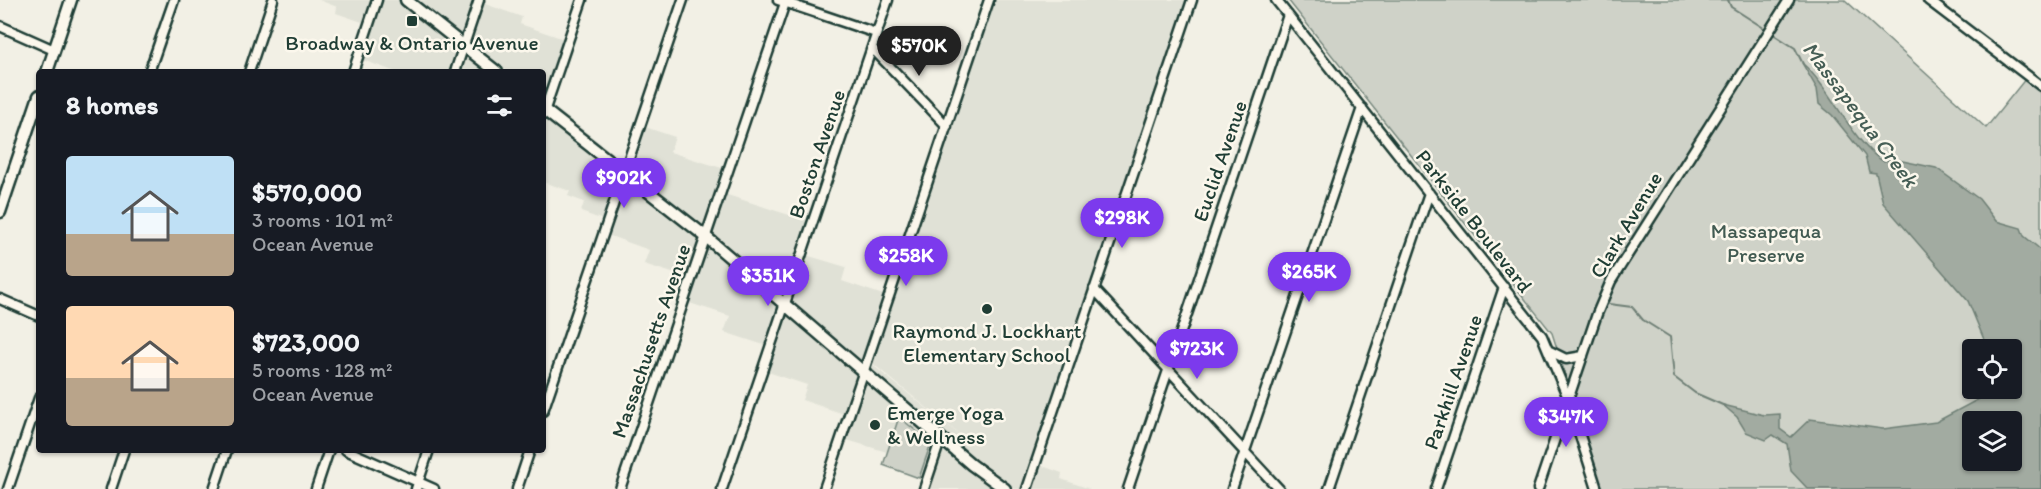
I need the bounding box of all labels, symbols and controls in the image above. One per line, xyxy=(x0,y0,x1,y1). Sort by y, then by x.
marker: Broadway & Ontario Avenue xyxy=(405,14,419,28)
pin: $570K xyxy=(877,26,961,77)
place label: Broadway & Ontario Avenue xyxy=(285,30,539,55)
text: $570K xyxy=(891,33,947,57)
water label: Massapequa Creek xyxy=(1797,36,1925,194)
street label: Boston Avenue xyxy=(783,86,850,222)
text: 8 homes xyxy=(66,89,158,121)
icon: filters xyxy=(483,89,516,122)
street label: Euclid Avenue xyxy=(1187,97,1252,225)
street label: Parkside Boulevard xyxy=(1411,144,1538,297)
pin: $902K xyxy=(582,158,666,209)
text: $902K xyxy=(596,165,652,189)
street label: Clark Avenue xyxy=(1584,167,1667,282)
text: $570,000 xyxy=(252,176,362,208)
icon: home xyxy=(114,180,186,252)
pin: $298K xyxy=(1080,198,1164,249)
text: $298K xyxy=(1095,205,1149,229)
text: 3 rooms · 101 m² xyxy=(252,208,393,232)
park label: Massapequa Preserve xyxy=(1711,218,1821,267)
text: Ocean Avenue xyxy=(252,232,374,256)
pin: $258K xyxy=(864,236,948,287)
street label: Massachusetts Avenue xyxy=(606,241,695,441)
text: $258K xyxy=(879,243,933,267)
pin: $265K xyxy=(1267,252,1351,303)
pin: $351K xyxy=(726,256,810,307)
text: $265K xyxy=(1282,259,1336,283)
text: $351K xyxy=(741,263,795,287)
marker: Raymond J. Lockhart Elementary School xyxy=(980,302,994,316)
street label: Parkhill Avenue xyxy=(1418,311,1487,453)
place label: Raymond J. Lockhart Elementary School xyxy=(893,318,1082,367)
text: $723,000 xyxy=(252,326,360,358)
pin: $723K xyxy=(1155,329,1239,380)
icon: home xyxy=(114,330,186,402)
text: $723K xyxy=(1170,336,1224,360)
map controls xyxy=(1962,339,2022,471)
button: locate xyxy=(1962,339,2022,399)
text: 5 rooms · 128 m² xyxy=(252,358,393,382)
text: Ocean Avenue xyxy=(252,382,374,406)
pin: $347K xyxy=(1524,397,1608,448)
place label: Emerge Yoga & Wellness xyxy=(887,400,1004,449)
text: $347K xyxy=(1538,404,1594,428)
button: layers xyxy=(1962,411,2022,471)
marker: Emerge Yoga & Wellness xyxy=(868,418,882,432)

